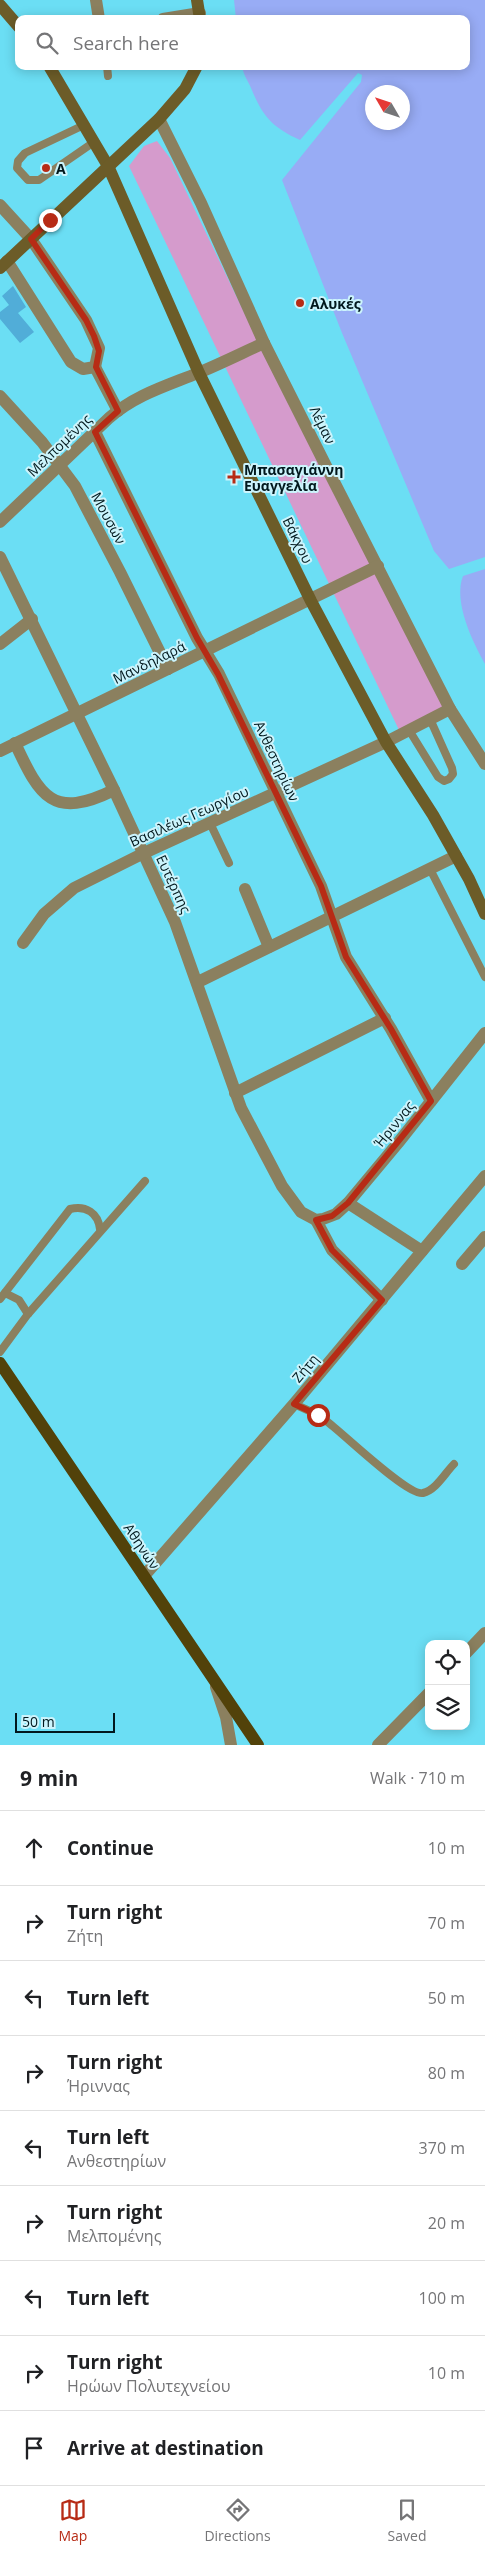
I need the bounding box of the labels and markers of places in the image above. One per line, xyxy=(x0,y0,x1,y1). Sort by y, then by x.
place label: Α xyxy=(56,159,66,178)
marker: Α xyxy=(40,162,52,174)
place label: Αλυκές xyxy=(310,294,361,313)
marker: Αλυκές xyxy=(294,297,306,309)
place label: Μπασαγιάννη Ευαγγελία xyxy=(244,460,343,495)
marker: Μπασαγιάννη Ευαγγελία xyxy=(228,471,240,483)

